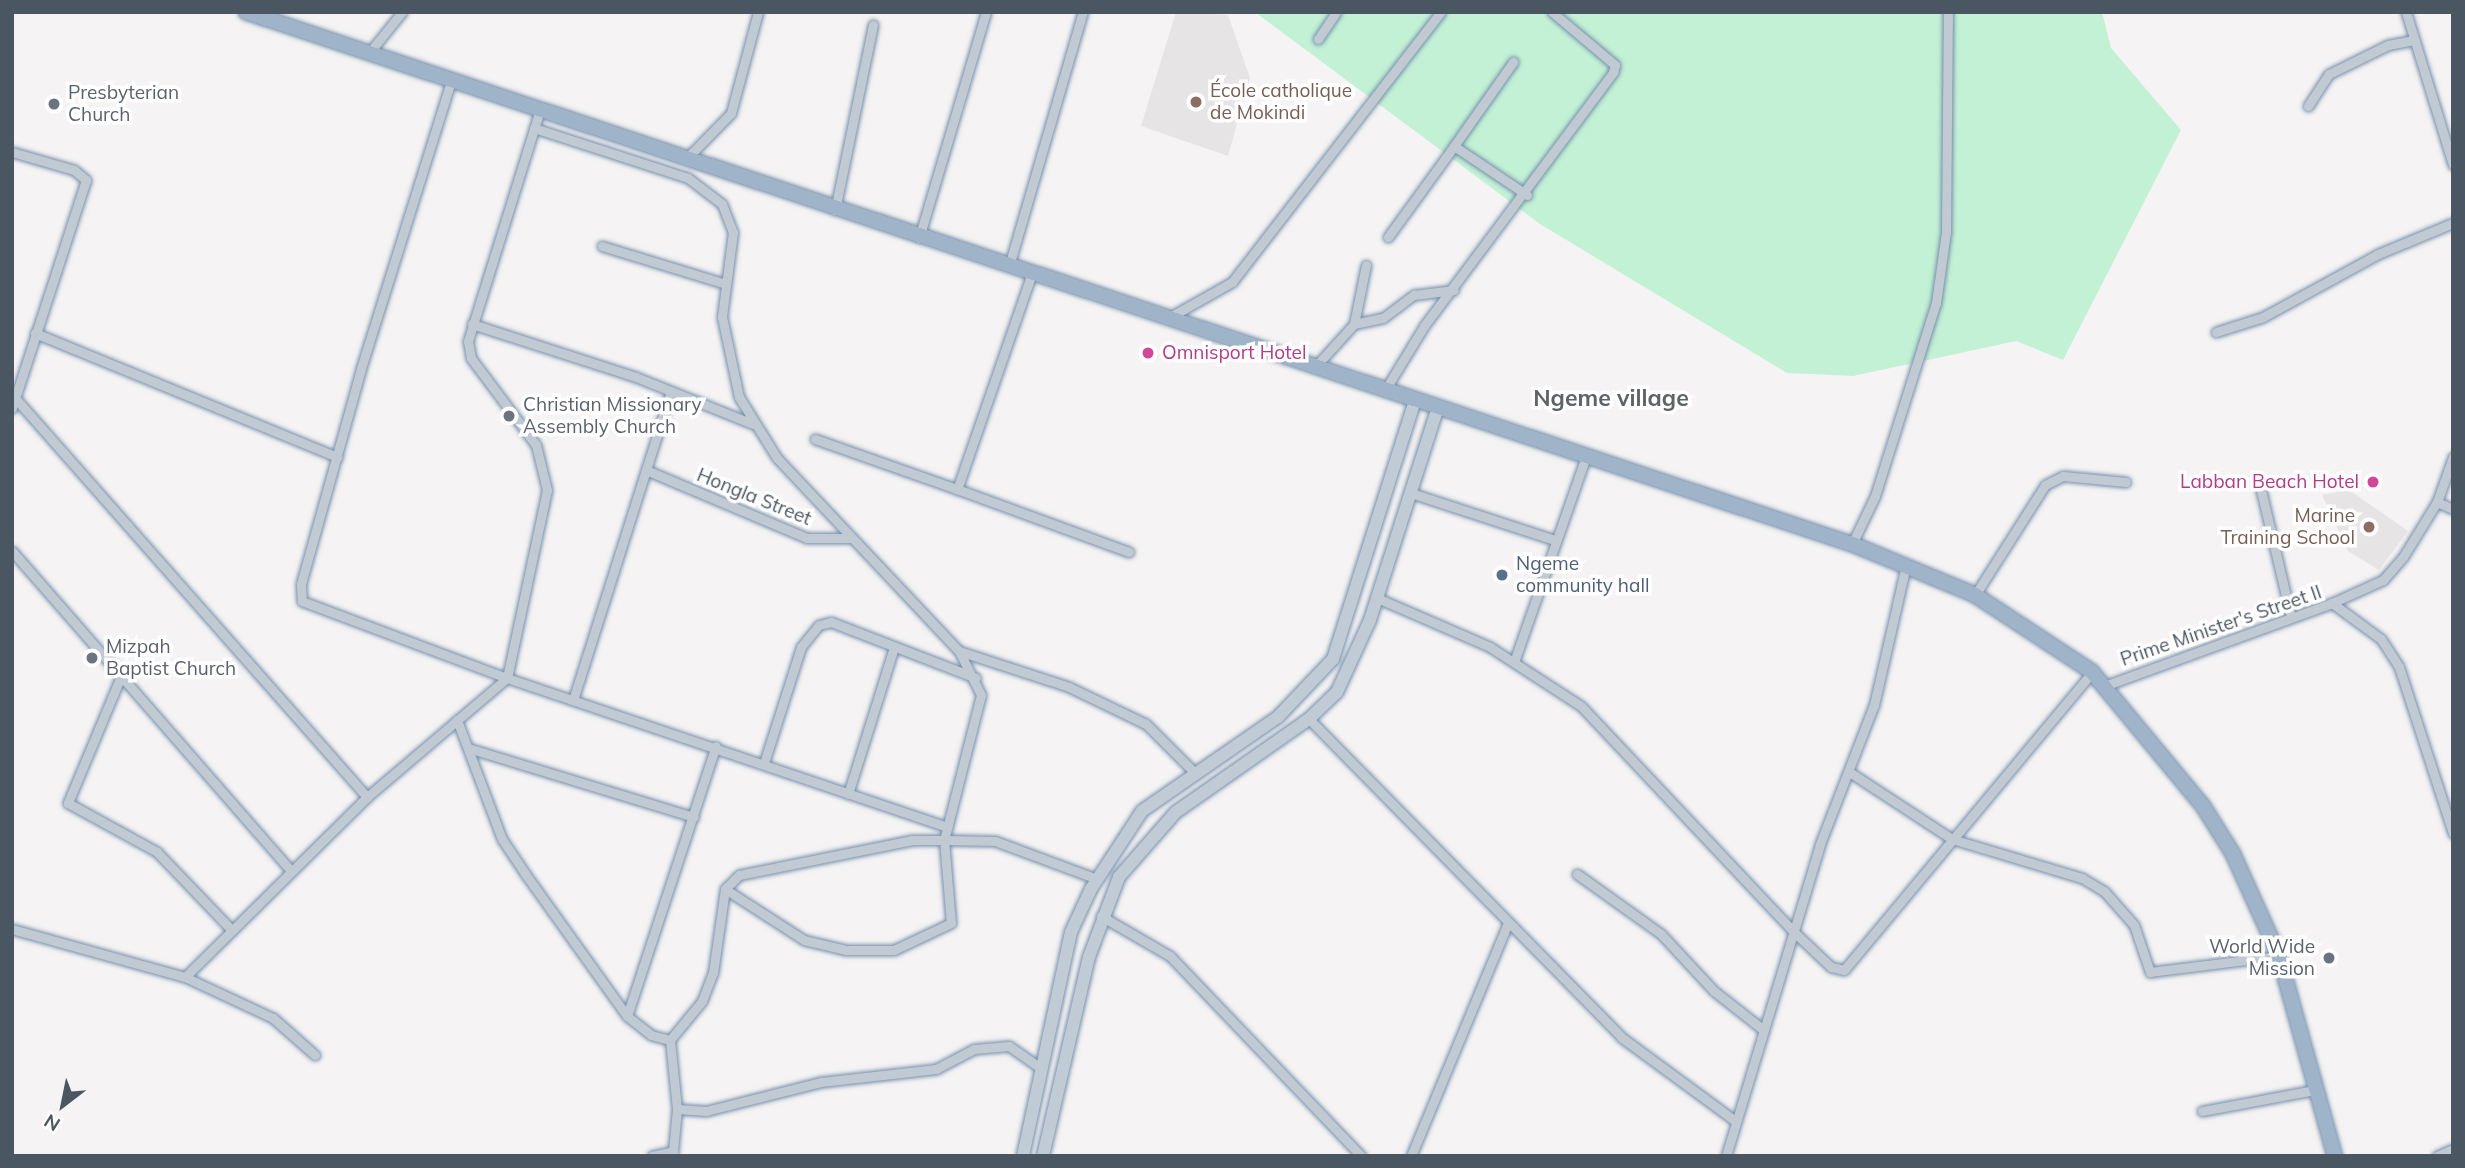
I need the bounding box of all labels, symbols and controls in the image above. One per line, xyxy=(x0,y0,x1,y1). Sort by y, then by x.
place label: École catholique de Mokindi xyxy=(1210,80,1352,124)
place label: Presbyterian Church xyxy=(68,82,179,126)
marker: École catholique de Mokindi xyxy=(1188,94,1204,110)
marker: Presbyterian Church xyxy=(46,96,62,112)
place label: Omnisport Hotel xyxy=(1162,342,1306,364)
marker: Omnisport Hotel xyxy=(1140,345,1156,361)
district label: Ngeme village xyxy=(1533,384,1689,412)
place label: Christian Missionary Assembly Church xyxy=(523,394,702,438)
marker: Christian Missionary Assembly Church xyxy=(501,408,517,424)
street label: Hongla Street xyxy=(693,464,815,530)
place label: Labban Beach Hotel xyxy=(2180,471,2359,493)
marker: Labban Beach Hotel xyxy=(2365,474,2381,490)
place label: Marine Training School xyxy=(2220,505,2355,549)
marker: Marine Training School xyxy=(2361,519,2377,535)
place label: Ngeme community hall xyxy=(1516,553,1649,597)
marker: Ngeme community hall xyxy=(1494,567,1510,583)
street label: Prime Minister's Street II xyxy=(2117,581,2325,671)
place label: Mizpah Baptist Church xyxy=(106,636,236,680)
marker: Mizpah Baptist Church xyxy=(84,650,100,666)
place label: World Wide Mission xyxy=(2209,936,2315,980)
marker: World Wide Mission xyxy=(2321,950,2337,966)
north arrow xyxy=(28,1070,98,1140)
text: N xyxy=(39,1109,64,1137)

